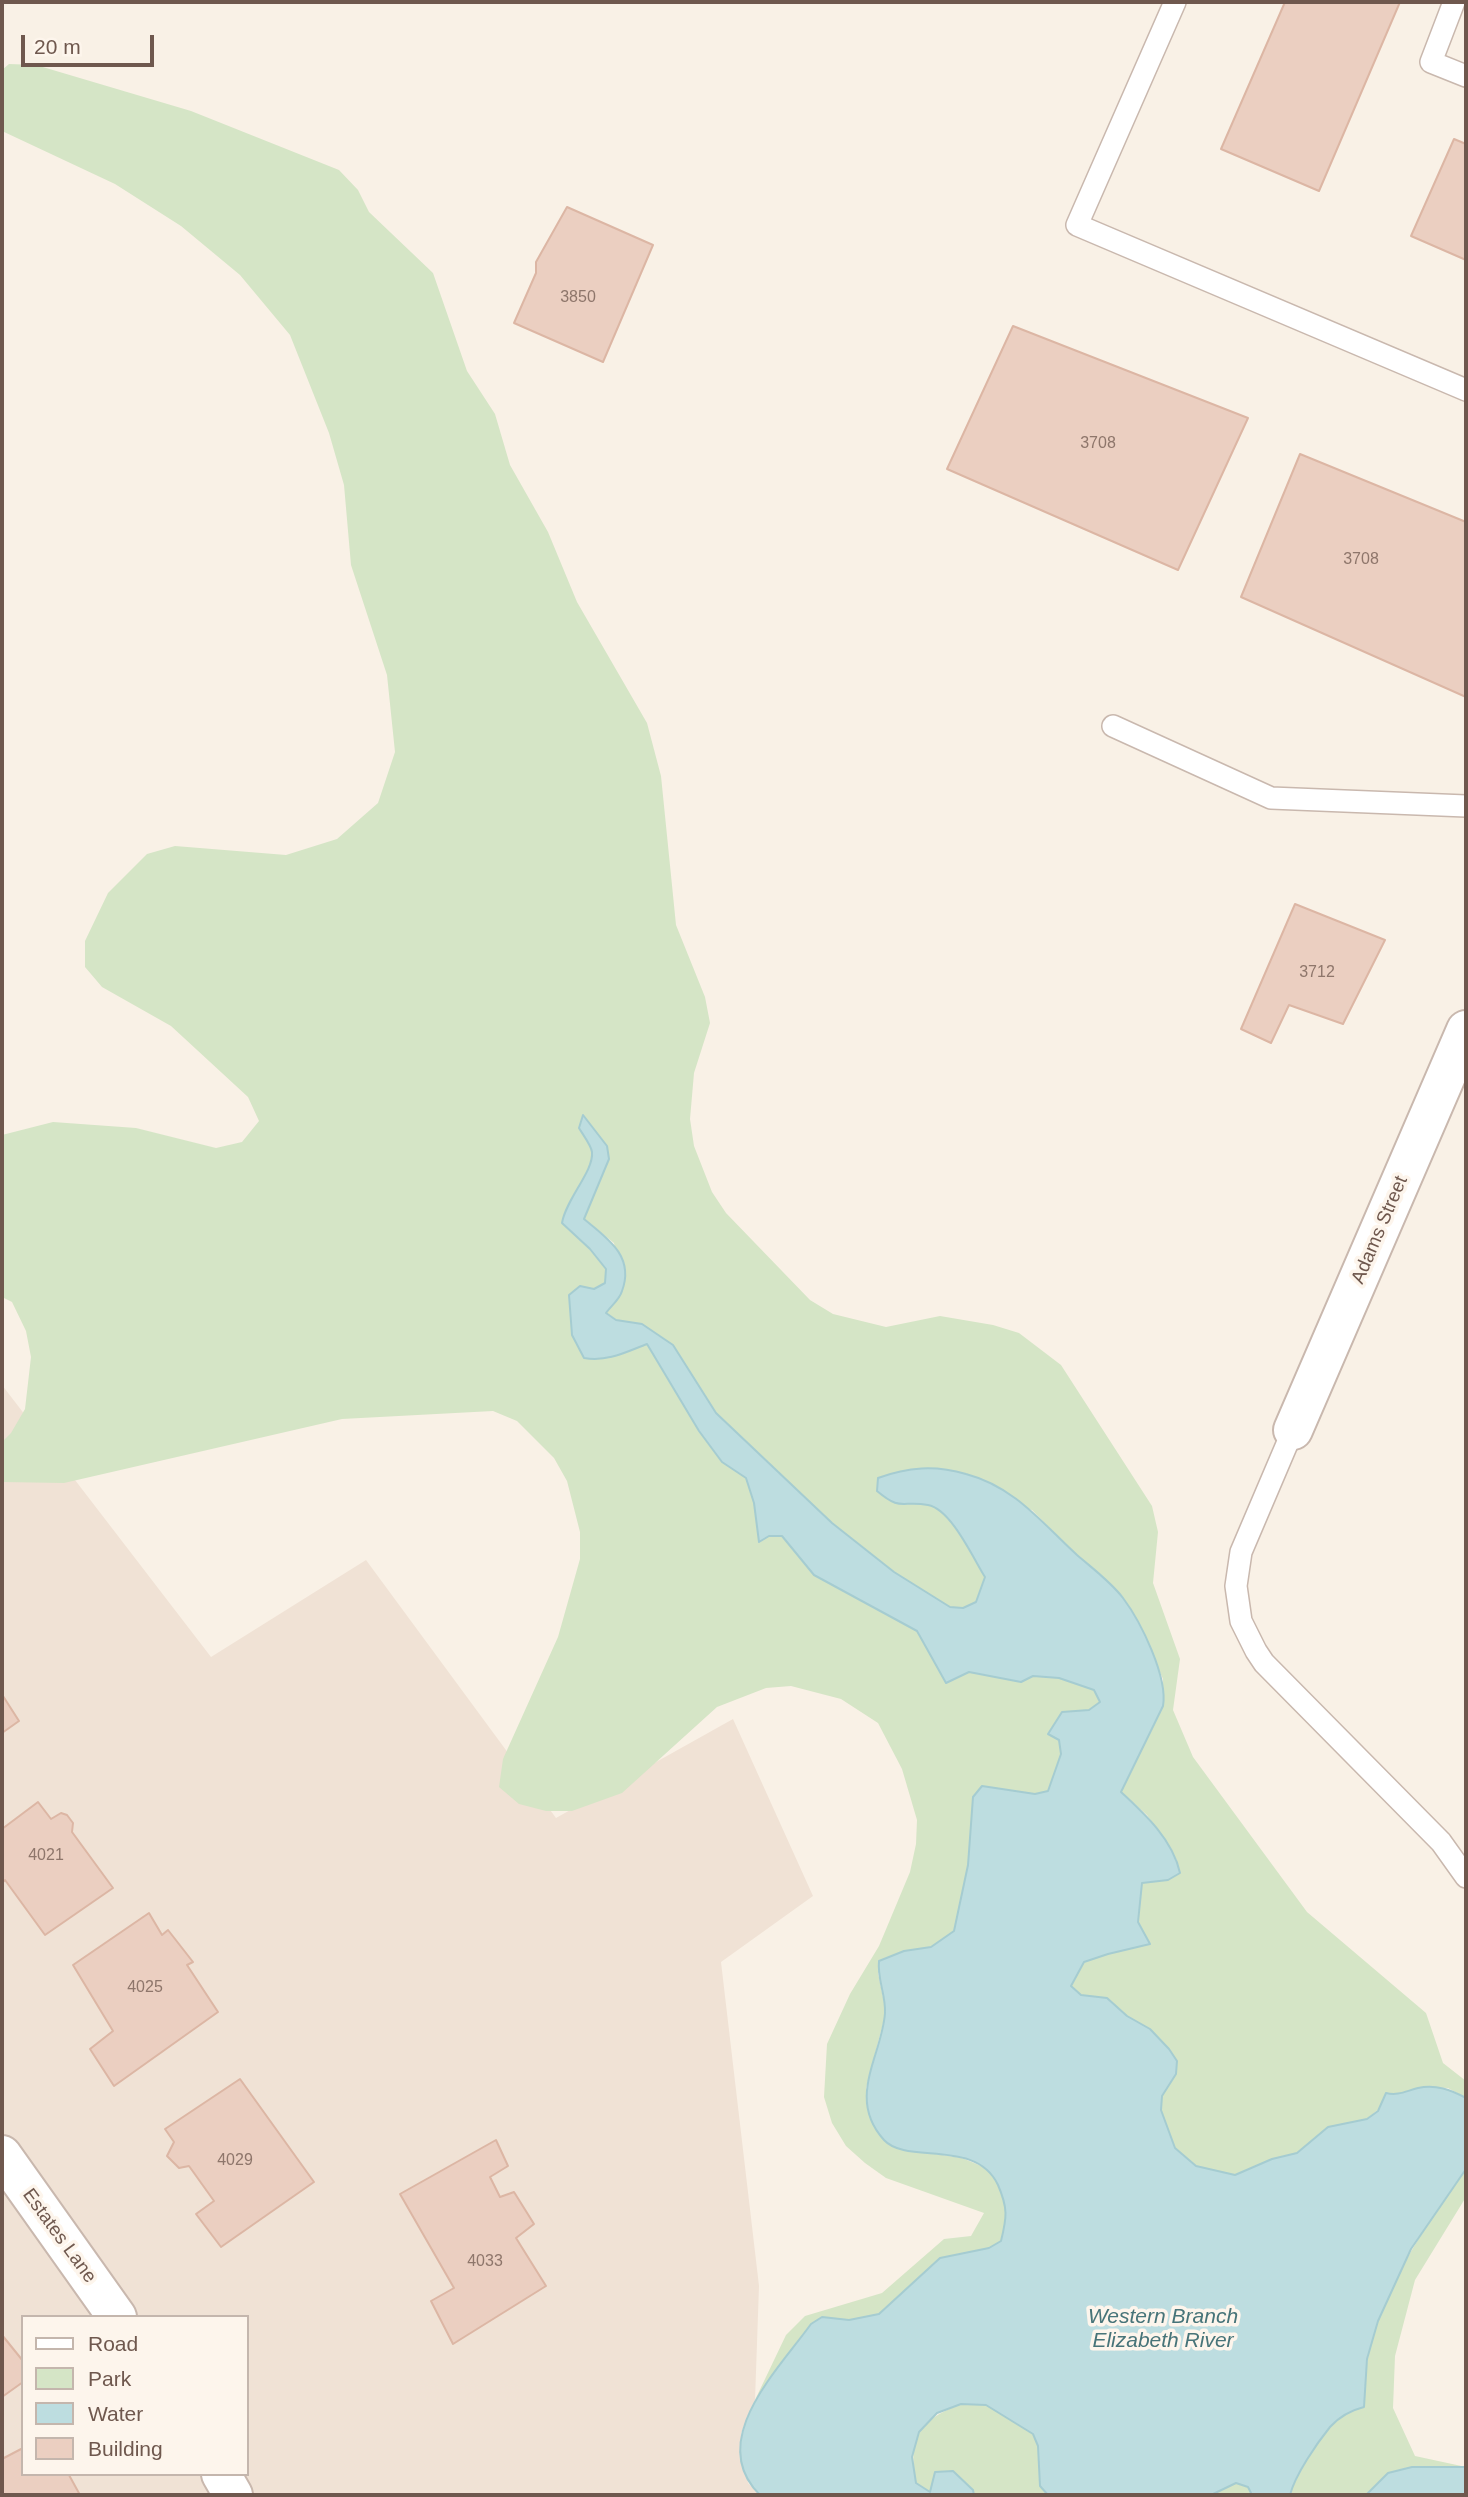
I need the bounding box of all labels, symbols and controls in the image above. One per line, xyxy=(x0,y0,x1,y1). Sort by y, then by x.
scale bar xyxy=(24,21,158,65)
text: 20 m xyxy=(34,35,81,58)
house number: 3850 xyxy=(560,288,596,308)
house number: 3708 xyxy=(1080,434,1116,454)
house number: 3708 xyxy=(1343,550,1379,570)
house number: 3712 xyxy=(1299,963,1335,983)
street label: Adams Street xyxy=(1347,1173,1413,1287)
house number: 4021 xyxy=(28,1846,64,1866)
house number: 4025 xyxy=(127,1978,163,1998)
house number: 4029 xyxy=(217,2151,253,2171)
street label: Estates Lane xyxy=(17,2184,101,2288)
house number: 4033 xyxy=(467,2252,503,2272)
water label: Western Branch Elizabeth River xyxy=(1088,2304,1238,2354)
legend xyxy=(21,2315,248,2476)
text: Road xyxy=(88,2332,138,2355)
text: Park xyxy=(88,2367,131,2390)
text: Water xyxy=(88,2402,143,2425)
text: Building xyxy=(88,2437,163,2460)

